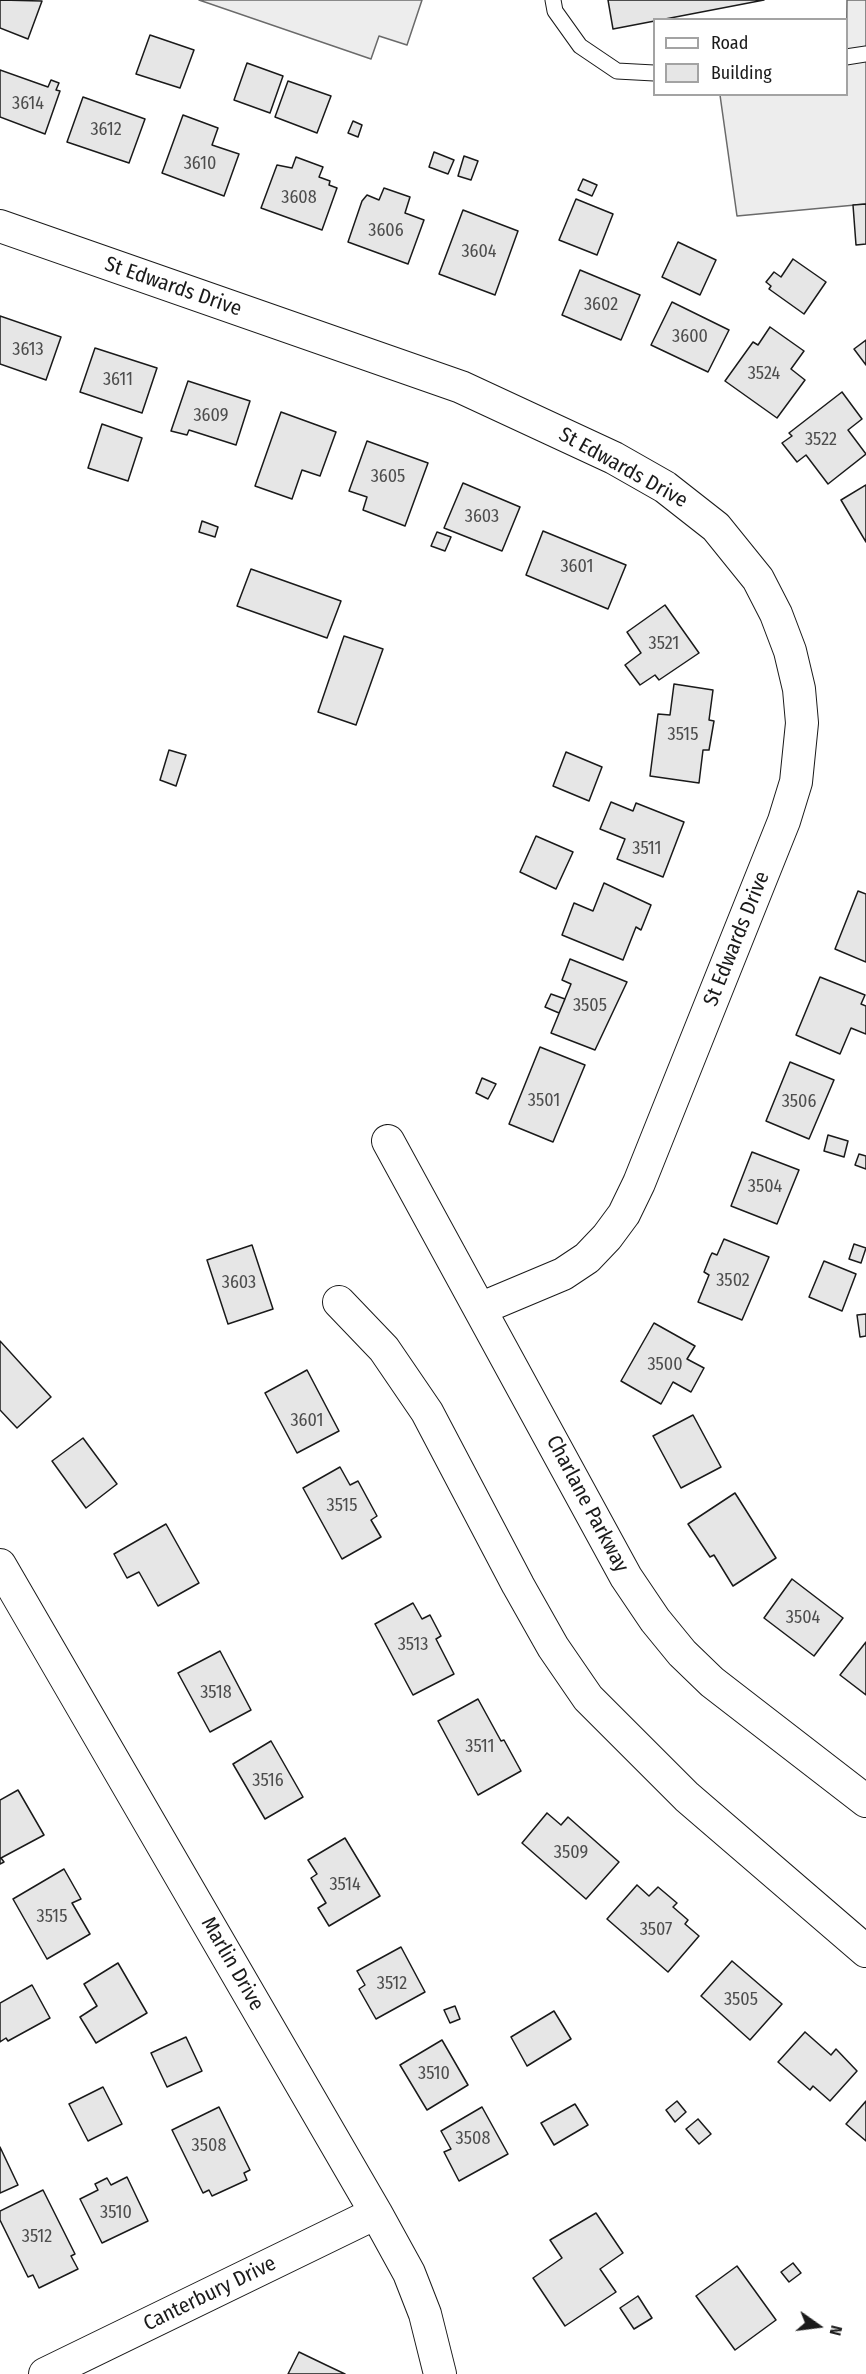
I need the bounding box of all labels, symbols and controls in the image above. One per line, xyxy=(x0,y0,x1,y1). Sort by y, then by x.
legend xyxy=(653,18,848,96)
text: Road xyxy=(711,32,748,54)
text: Building xyxy=(711,62,772,84)
house number: 3614 xyxy=(12,93,44,115)
house number: 3612 xyxy=(90,119,122,141)
house number: 3610 xyxy=(184,153,216,175)
house number: 3608 xyxy=(281,187,317,209)
house number: 3606 xyxy=(368,220,404,242)
house number: 3604 xyxy=(461,241,497,263)
street label: St Edwards Drive xyxy=(101,252,245,322)
house number: 3602 xyxy=(584,294,618,316)
house number: 3600 xyxy=(672,326,708,348)
house number: 3613 xyxy=(12,339,44,361)
house number: 3524 xyxy=(748,363,780,385)
house number: 3611 xyxy=(103,369,133,391)
house number: 3609 xyxy=(193,405,229,427)
street label: St Edwards Drive xyxy=(554,422,692,514)
house number: 3522 xyxy=(805,429,837,451)
house number: 3605 xyxy=(371,466,405,488)
house number: 3603 xyxy=(465,506,499,528)
house number: 3601 xyxy=(561,556,593,578)
house number: 3521 xyxy=(649,633,679,655)
house number: 3515 xyxy=(668,724,698,746)
house number: 3511 xyxy=(632,838,662,860)
street label: St Edwards Drive xyxy=(699,868,775,1010)
house number: 3505 xyxy=(573,995,607,1017)
house number: 3501 xyxy=(528,1090,560,1112)
house number: 3506 xyxy=(782,1091,816,1113)
house number: 3504 xyxy=(748,1176,782,1198)
house number: 3502 xyxy=(716,1270,750,1292)
house number: 3603 xyxy=(222,1272,256,1294)
house number: 3500 xyxy=(647,1354,683,1376)
house number: 3601 xyxy=(291,1410,323,1432)
street label: Charlane Parkway xyxy=(540,1431,634,1577)
house number: 3515 xyxy=(327,1495,357,1517)
house number: 3504 xyxy=(786,1607,820,1629)
house number: 3513 xyxy=(398,1634,428,1656)
house number: 3518 xyxy=(200,1682,232,1704)
house number: 3511 xyxy=(465,1736,495,1758)
house number: 3516 xyxy=(252,1770,284,1792)
house number: 3509 xyxy=(554,1842,588,1864)
house number: 3514 xyxy=(329,1874,361,1896)
house number: 3515 xyxy=(37,1906,67,1928)
street label: Marlin Drive xyxy=(195,1913,269,2015)
house number: 3507 xyxy=(640,1919,672,1941)
house number: 3512 xyxy=(377,1973,407,1995)
house number: 3505 xyxy=(724,1989,758,2011)
house number: 3510 xyxy=(418,2063,450,2085)
house number: 3508 xyxy=(456,2128,490,2150)
house number: 3508 xyxy=(192,2135,226,2157)
house number: 3510 xyxy=(100,2202,132,2224)
house number: 3512 xyxy=(22,2226,52,2248)
street label: Canterbury Drive xyxy=(140,2251,280,2337)
north arrow xyxy=(788,2296,848,2356)
text: N xyxy=(826,2324,846,2337)

